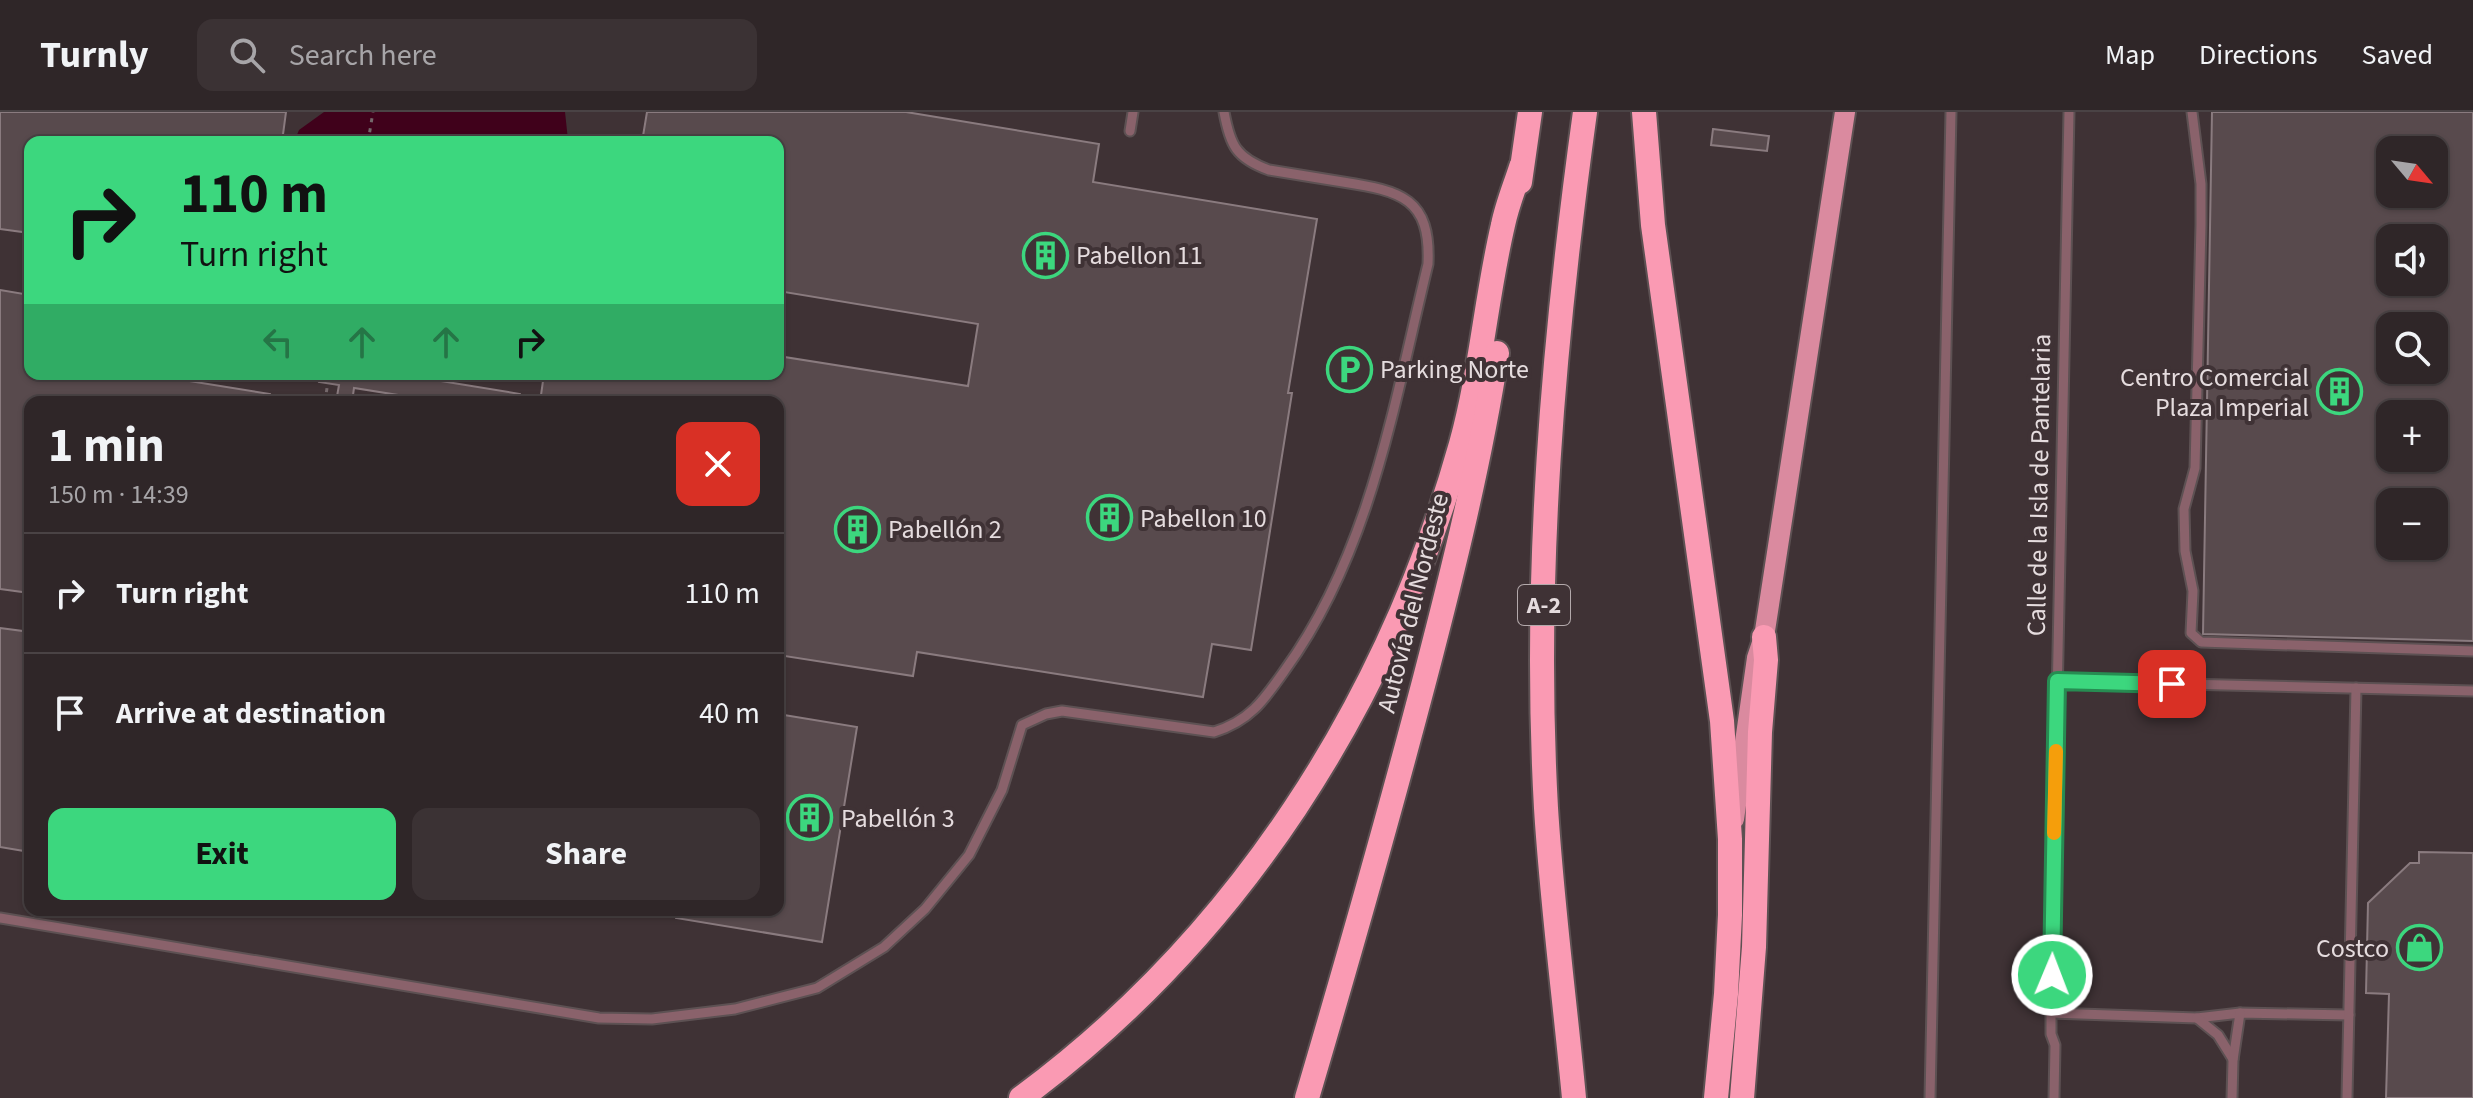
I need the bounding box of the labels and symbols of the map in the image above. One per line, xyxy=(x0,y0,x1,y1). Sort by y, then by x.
north arrow xyxy=(2376,136,2448,208)
building icon: Pabellon 11 xyxy=(1021,231,1069,279)
place label: Pabellon 11 xyxy=(1076,237,1203,274)
street label: Calle de la Isla de Pantelaria xyxy=(2018,333,2060,637)
parking icon: Parking Norte xyxy=(1325,345,1373,393)
place label: Parking Norte xyxy=(1380,351,1529,388)
place label: Centro Comercial Plaza Imperial xyxy=(2120,359,2309,426)
building icon: Centro Comercial Plaza Imperial xyxy=(2316,368,2364,416)
street label: Autovía del Nordeste xyxy=(1368,489,1458,717)
building icon: Pabellon 10 xyxy=(1085,494,1133,542)
place label: Pabellon 10 xyxy=(1140,500,1267,537)
building icon: Pabellón 2 xyxy=(833,505,881,553)
place label: Pabellón 2 xyxy=(888,511,1002,548)
road number: A-2 xyxy=(1518,585,1570,625)
pin xyxy=(2138,650,2206,718)
building icon: Pabellón 3 xyxy=(786,794,834,842)
place label: Pabellón 3 xyxy=(841,800,955,837)
shop icon: Costco xyxy=(2396,924,2444,972)
place label: Costco xyxy=(2316,930,2389,967)
position arrow xyxy=(2010,933,2094,1017)

